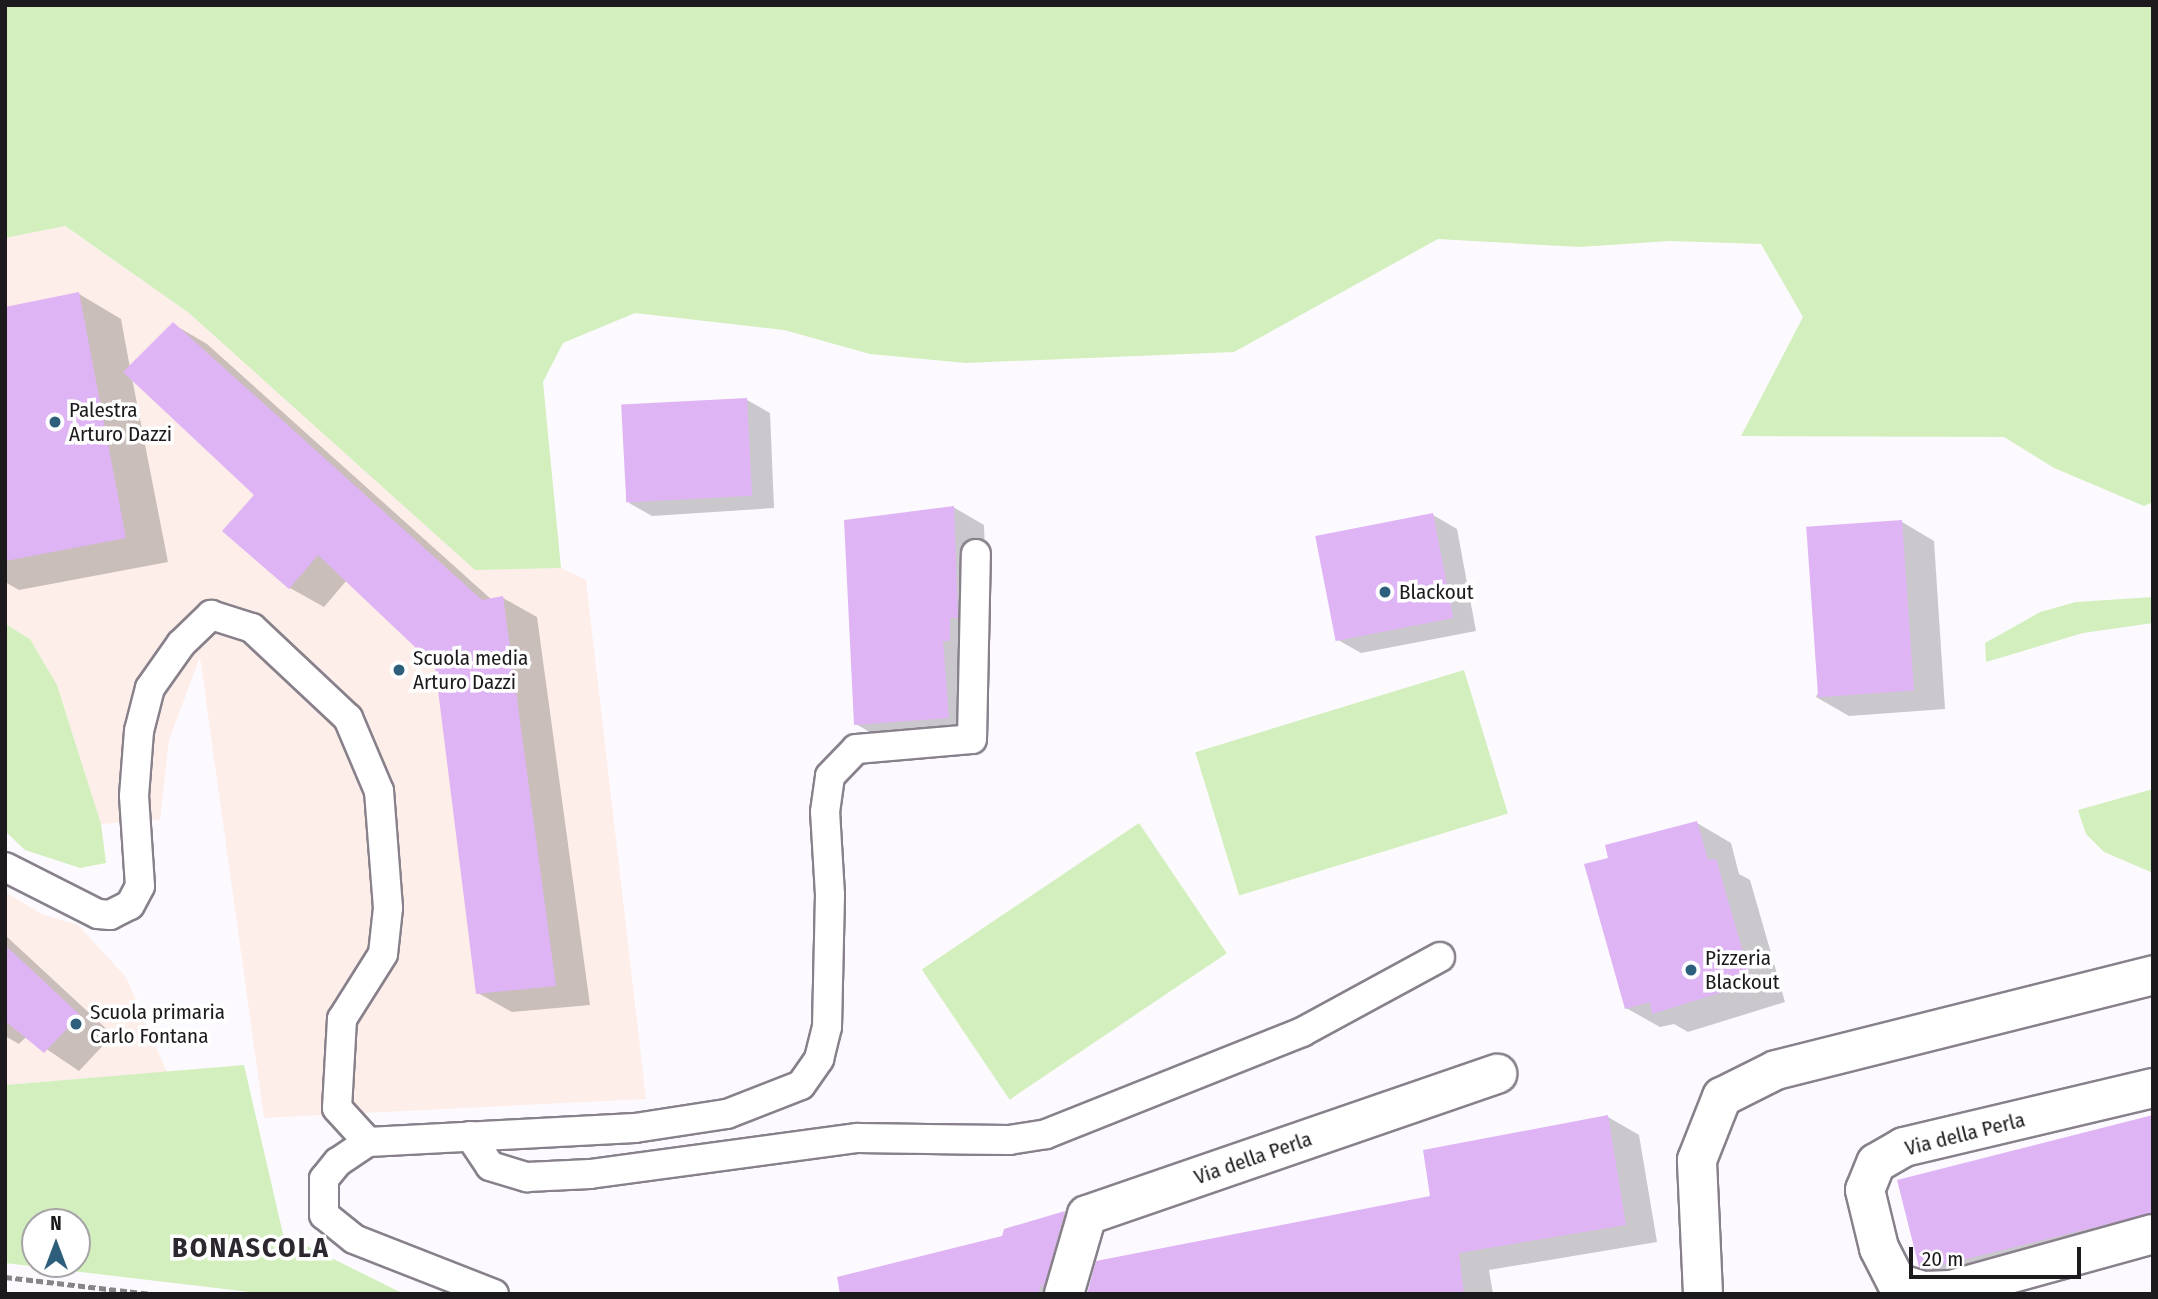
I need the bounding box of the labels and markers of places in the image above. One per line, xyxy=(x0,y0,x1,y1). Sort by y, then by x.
place label: Palestra Arturo Dazzi xyxy=(69,397,172,447)
marker: Palestra Arturo Dazzi xyxy=(47,414,63,430)
place label: Blackout xyxy=(1399,579,1474,605)
marker: Blackout xyxy=(1377,584,1393,600)
place label: Scuola media Arturo Dazzi xyxy=(413,645,528,695)
marker: Scuola media Arturo Dazzi xyxy=(391,662,407,678)
place label: Pizzeria Blackout xyxy=(1705,945,1780,995)
marker: Pizzeria Blackout xyxy=(1683,962,1699,978)
place label: Scuola primaria Carlo Fontana xyxy=(90,999,225,1049)
marker: Scuola primaria Carlo Fontana xyxy=(68,1016,84,1032)

